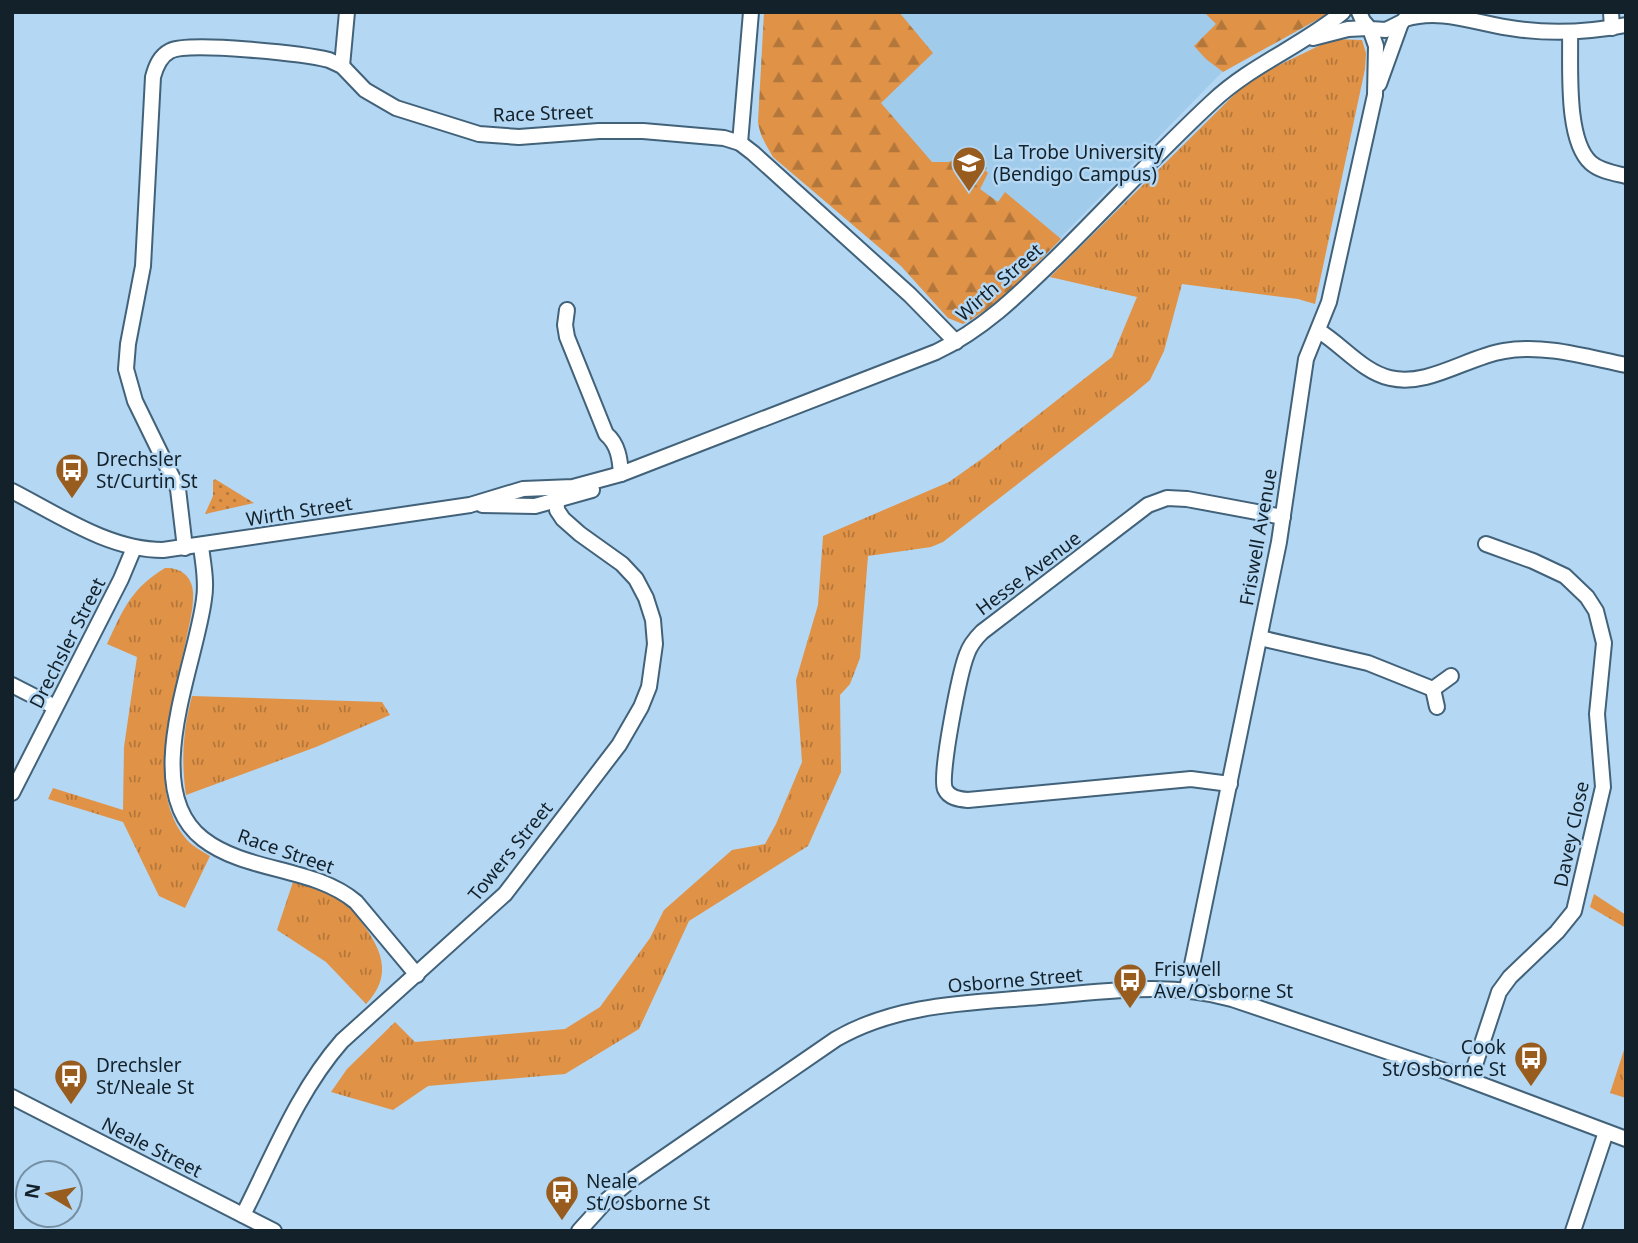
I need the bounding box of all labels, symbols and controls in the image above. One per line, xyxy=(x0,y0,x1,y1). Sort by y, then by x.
street label: Race Street xyxy=(492,98,594,128)
place label: La Trobe University (Bendigo Campus) xyxy=(993,139,1164,187)
school or university icon: La Trobe University (Bendigo Campus) xyxy=(950,144,988,193)
street label: Wirth Street xyxy=(950,237,1048,327)
place label: Drechsler St/Curtin St xyxy=(96,446,198,494)
bus stop icon: Drechsler St/Curtin St xyxy=(53,451,91,500)
street label: Friswell Avenue xyxy=(1233,466,1283,608)
street label: Wirth Street xyxy=(244,490,354,532)
street label: Hesse Avenue xyxy=(970,525,1086,621)
street label: Drechsler Street xyxy=(23,573,111,713)
street label: Davey Close xyxy=(1547,779,1595,889)
street label: Towers Street xyxy=(462,796,558,906)
street label: Race Street xyxy=(234,822,338,880)
place label: Friswell Ave/Osborne St xyxy=(1154,956,1293,1004)
street label: Osborne Street xyxy=(946,961,1084,999)
bus stop icon: Friswell Ave/Osborne St xyxy=(1111,961,1149,1010)
place label: Cook St/Osborne St xyxy=(1382,1034,1506,1082)
bus stop icon: Cook St/Osborne St xyxy=(1512,1039,1550,1088)
place label: Drechsler St/Neale St xyxy=(96,1052,194,1100)
bus stop icon: Drechsler St/Neale St xyxy=(52,1057,90,1106)
street label: Neale Street xyxy=(97,1111,207,1183)
north arrow xyxy=(14,1159,84,1229)
place label: Neale St/Osborne St xyxy=(586,1168,710,1216)
bus stop icon: Neale St/Osborne St xyxy=(543,1173,581,1222)
text: N xyxy=(18,1181,46,1201)

